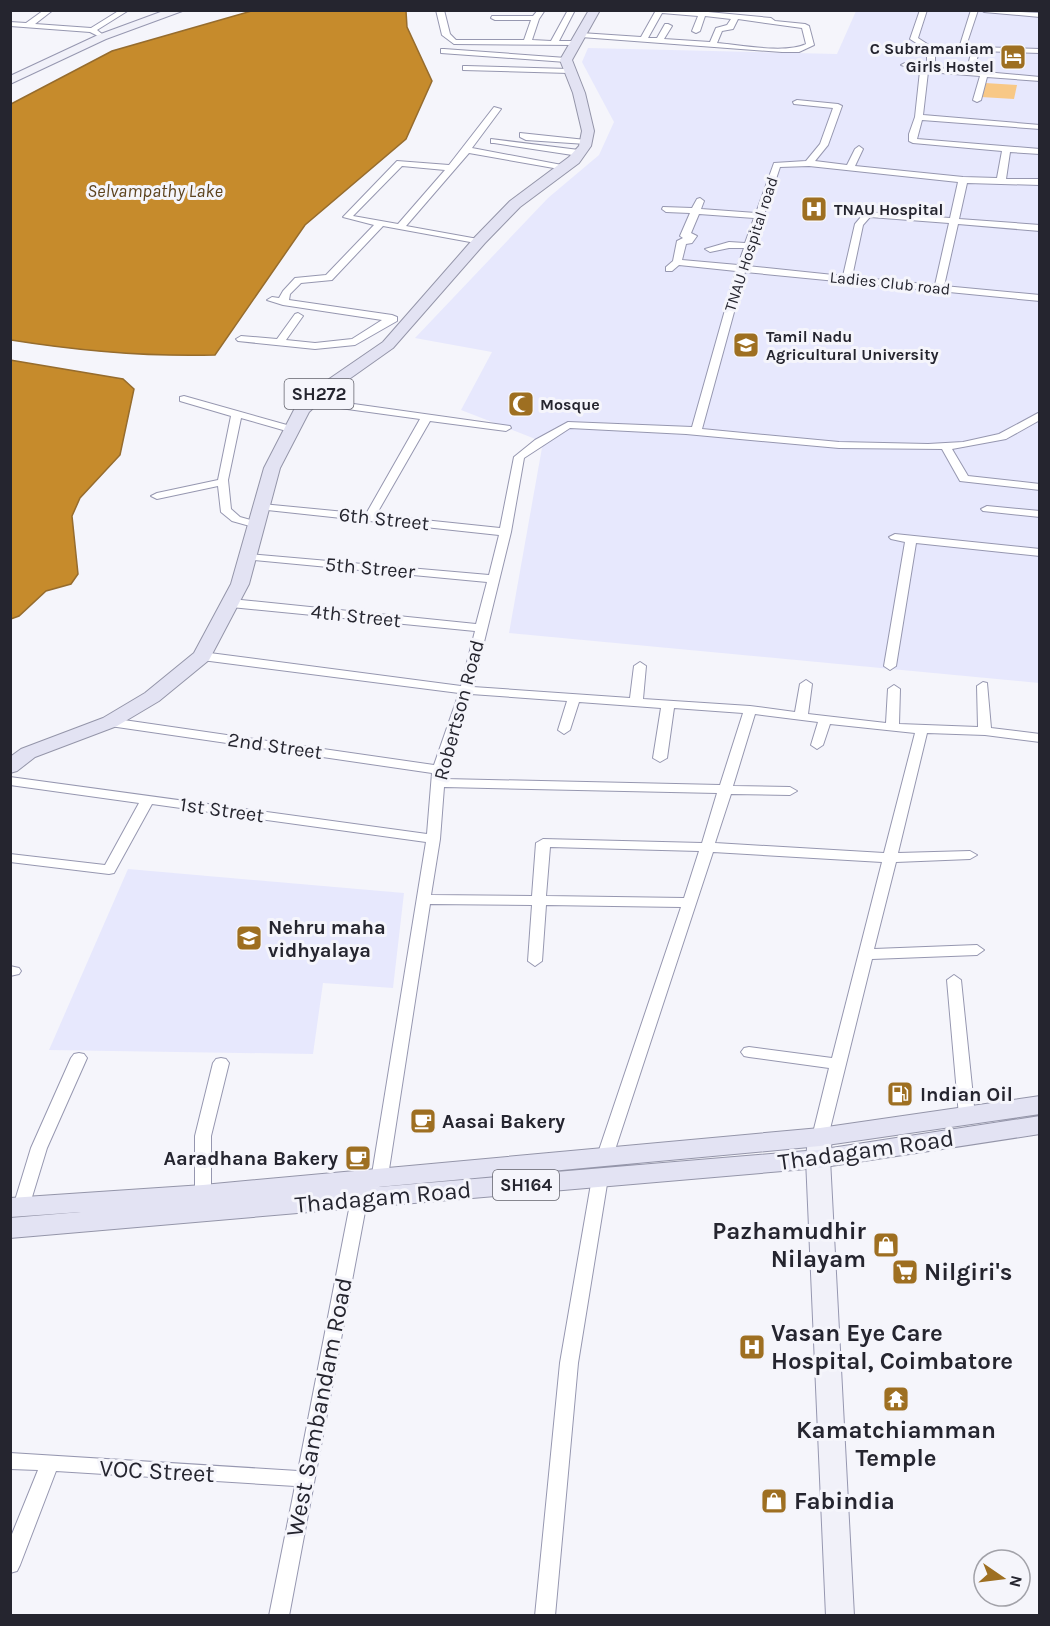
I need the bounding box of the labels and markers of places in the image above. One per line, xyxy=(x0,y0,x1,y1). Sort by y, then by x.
place label: C Subramaniam Girls Hostel xyxy=(870,39,994,76)
hotel icon: C Subramaniam Girls Hostel xyxy=(998,42,1028,72)
hospital icon: TNAU Hospital xyxy=(799,194,829,224)
place label: TNAU Hospital xyxy=(834,200,943,219)
place label: Tamil Nadu Agricultural University xyxy=(766,327,939,364)
school or university icon: Tamil Nadu Agricultural University xyxy=(731,330,761,360)
mosque icon: Mosque xyxy=(506,389,536,419)
place label: Mosque xyxy=(540,395,600,414)
place label: Nehru maha vidhyalaya xyxy=(268,916,386,962)
school or university icon: Nehru maha vidhyalaya xyxy=(234,923,264,953)
fuel station icon: Indian Oil xyxy=(885,1079,915,1109)
place label: Indian Oil xyxy=(920,1083,1013,1106)
cafe icon: Aasai Bakery xyxy=(408,1106,438,1136)
place label: Aasai Bakery xyxy=(442,1110,565,1133)
cafe icon: Aaradhana Bakery xyxy=(343,1143,373,1173)
place label: Aaradhana Bakery xyxy=(164,1147,338,1170)
place label: Pazhamudhir Nilayam xyxy=(712,1217,867,1273)
shop icon: Pazhamudhir Nilayam xyxy=(871,1230,901,1260)
supermarket icon: Nilgiri's xyxy=(890,1257,920,1287)
place label: Nilgiri's xyxy=(924,1258,1013,1286)
place label: Vasan Eye Care Hospital, Coimbatore xyxy=(771,1319,1013,1375)
hospital icon: Vasan Eye Care Hospital, Coimbatore xyxy=(737,1332,767,1362)
temple icon: Kamatchiamman Temple xyxy=(881,1384,911,1414)
place label: Kamatchiamman Temple xyxy=(796,1416,996,1472)
shop icon: Fabindia xyxy=(759,1486,789,1516)
place label: Fabindia xyxy=(794,1487,895,1515)

